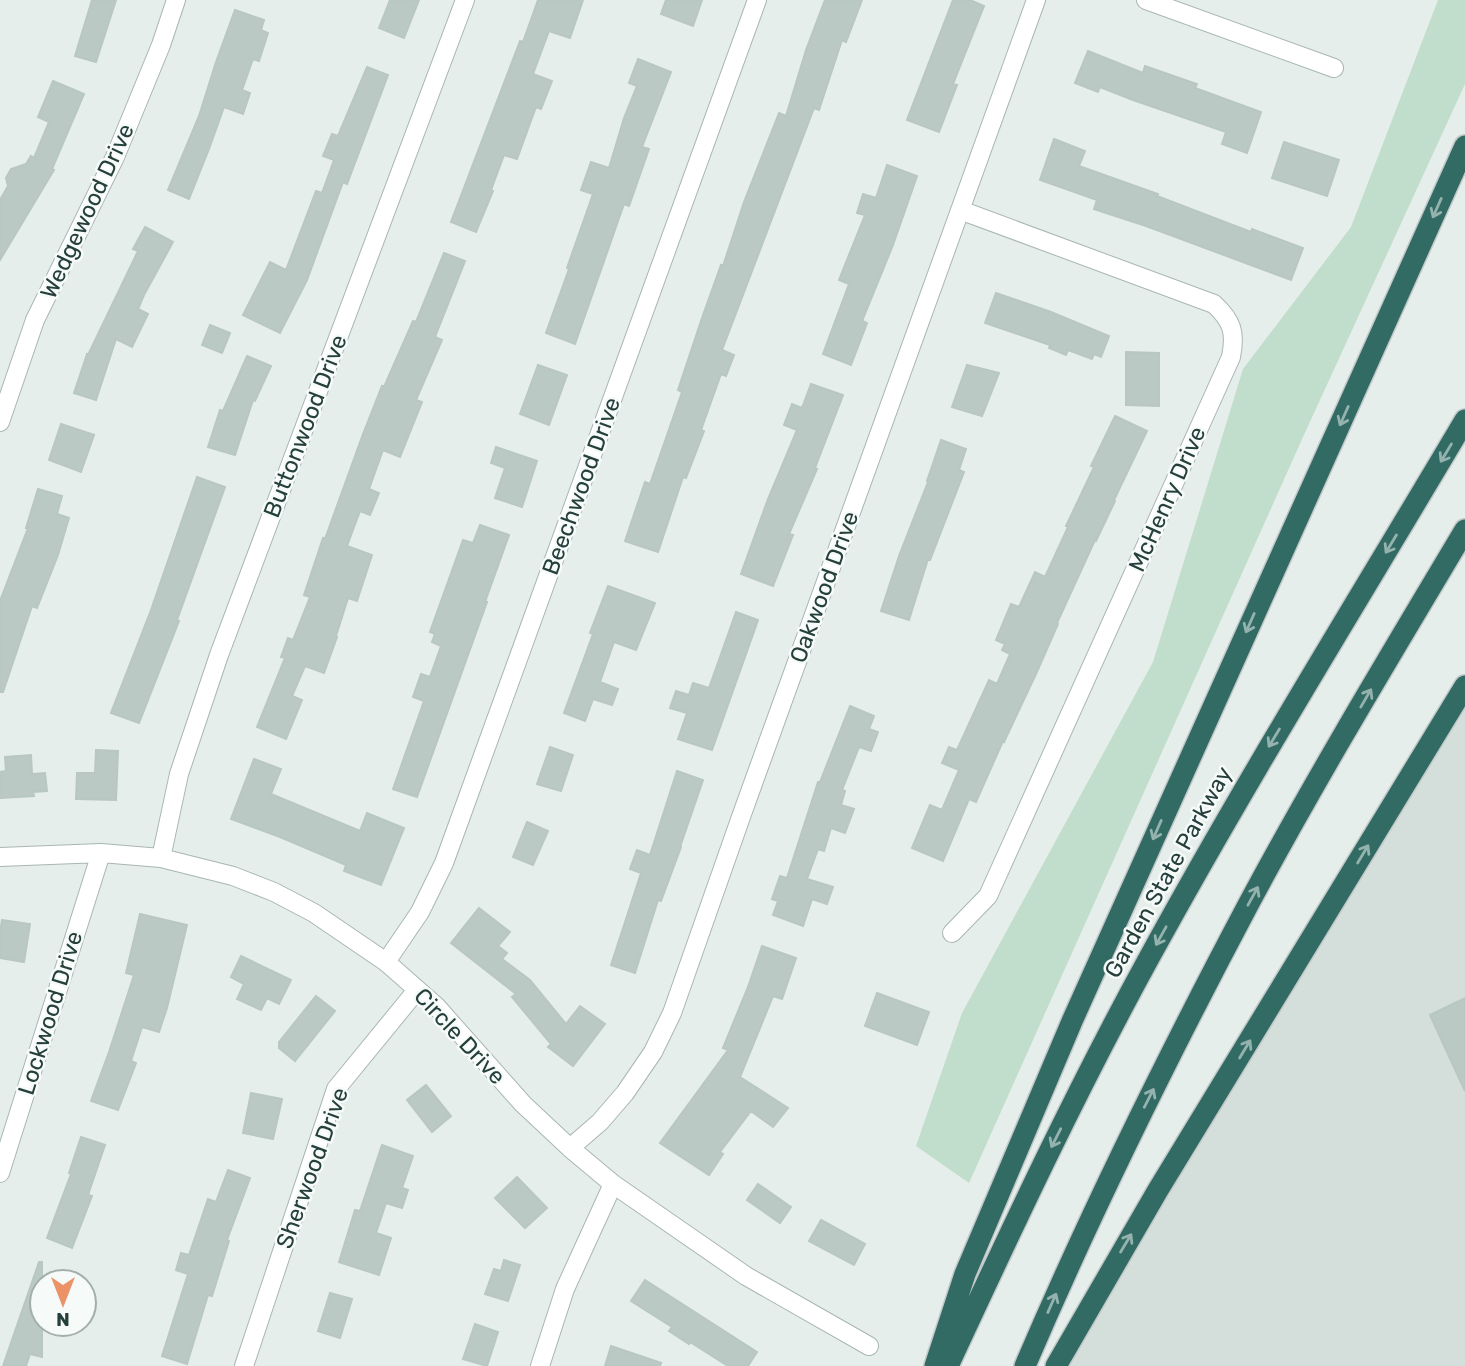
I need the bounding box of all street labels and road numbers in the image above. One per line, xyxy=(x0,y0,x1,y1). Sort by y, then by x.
street label: Wedgewood Drive xyxy=(34,119,140,303)
street label: Buttonwood Drive xyxy=(257,331,353,521)
street label: Beechwood Drive xyxy=(536,393,626,579)
street label: McHenry Drive xyxy=(1122,422,1212,576)
street label: Oakwood Drive xyxy=(784,507,864,667)
street label: Garden State Parkway xyxy=(1098,761,1238,983)
street label: Lockwood Drive xyxy=(12,928,88,1098)
street label: Circle Drive xyxy=(408,982,512,1090)
street label: Sherwood Drive xyxy=(270,1084,354,1252)

